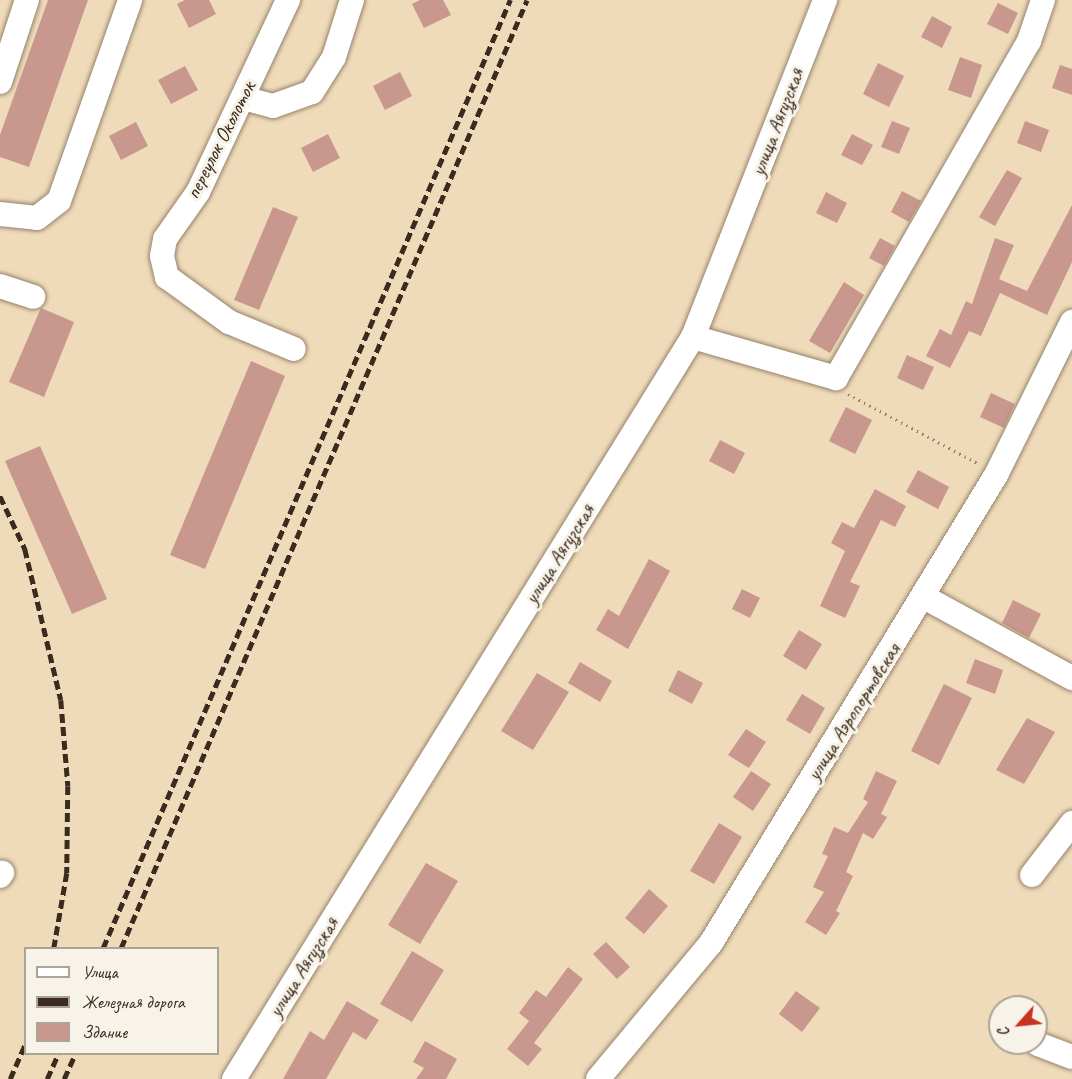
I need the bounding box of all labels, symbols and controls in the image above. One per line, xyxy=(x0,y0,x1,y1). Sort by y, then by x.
street label: улица Аягузская xyxy=(745,64,809,180)
street label: переулок Околоток xyxy=(180,77,260,203)
street label: улица Аягузская xyxy=(518,499,600,609)
street label: улица Аэропортовская xyxy=(801,639,905,785)
street label: улица Аягузская xyxy=(262,912,344,1022)
legend xyxy=(24,947,219,1055)
text: Улица xyxy=(82,961,118,983)
text: Железная дорога xyxy=(82,991,185,1013)
north arrow xyxy=(988,995,1048,1055)
text: Здание xyxy=(82,1021,127,1043)
text: С xyxy=(993,1024,1014,1040)

